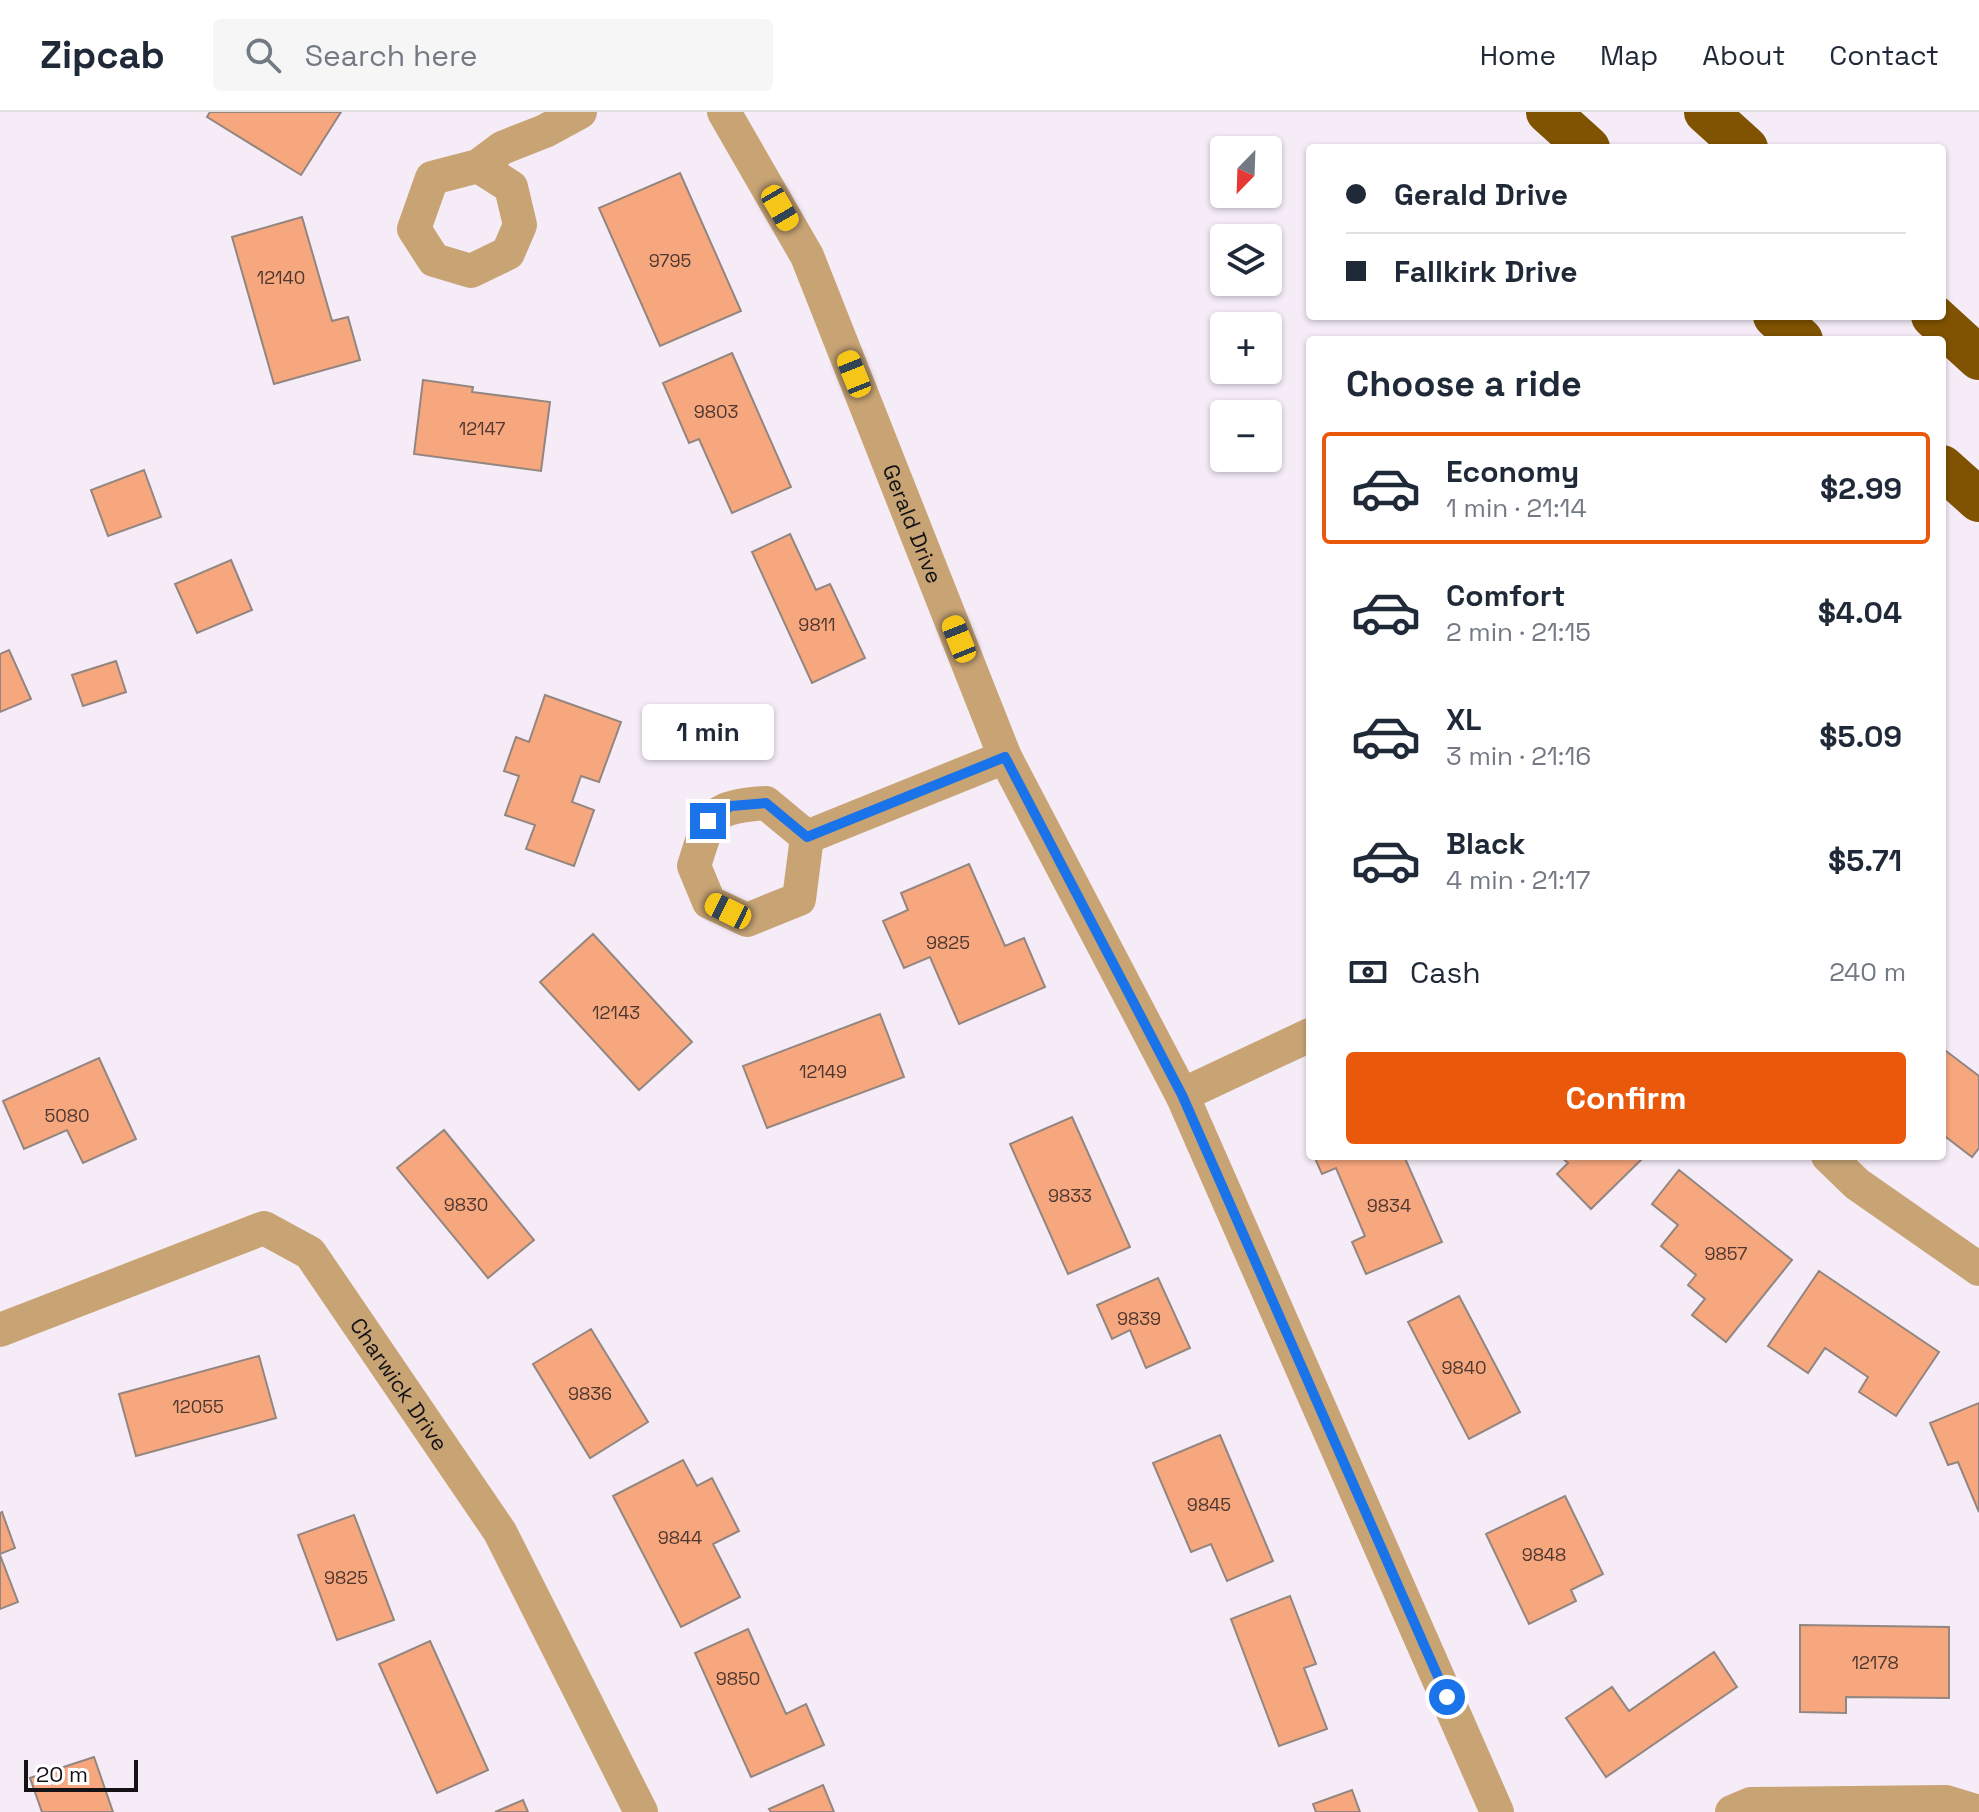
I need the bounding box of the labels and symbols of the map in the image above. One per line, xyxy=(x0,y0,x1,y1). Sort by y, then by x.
north arrow xyxy=(1210,136,1282,208)
car xyxy=(758,181,802,235)
house number: 9795 xyxy=(649,249,691,272)
house number: 12140 xyxy=(257,266,305,289)
car xyxy=(834,347,874,401)
house number: 9803 xyxy=(694,400,738,423)
house number: 12147 xyxy=(459,417,505,440)
street label: Gerald Drive xyxy=(877,460,949,587)
car xyxy=(939,612,979,666)
house number: 9811 xyxy=(798,613,836,636)
callout: 1 min xyxy=(642,705,774,761)
route end xyxy=(690,803,726,839)
car xyxy=(701,890,755,932)
house number: 9825 xyxy=(926,931,970,954)
house number: 12143 xyxy=(592,1001,640,1024)
house number: 12149 xyxy=(799,1060,847,1083)
house number: 5080 xyxy=(44,1104,90,1127)
house number: 9833 xyxy=(1048,1184,1092,1207)
house number: 9830 xyxy=(444,1193,488,1216)
house number: 9834 xyxy=(1367,1194,1411,1217)
house number: 9857 xyxy=(1705,1242,1747,1265)
house number: 9839 xyxy=(1117,1307,1161,1330)
street label: Charwick Drive xyxy=(344,1312,454,1456)
house number: 9840 xyxy=(1441,1356,1487,1379)
house number: 9836 xyxy=(568,1382,612,1405)
house number: 12055 xyxy=(172,1395,224,1418)
house number: 9845 xyxy=(1187,1493,1231,1516)
house number: 9844 xyxy=(658,1526,702,1549)
house number: 9848 xyxy=(1522,1543,1566,1566)
house number: 9825 xyxy=(324,1566,368,1589)
house number: 12178 xyxy=(1851,1651,1899,1674)
house number: 9850 xyxy=(716,1667,760,1690)
route start xyxy=(1429,1679,1465,1715)
scale bar xyxy=(24,1756,138,1792)

